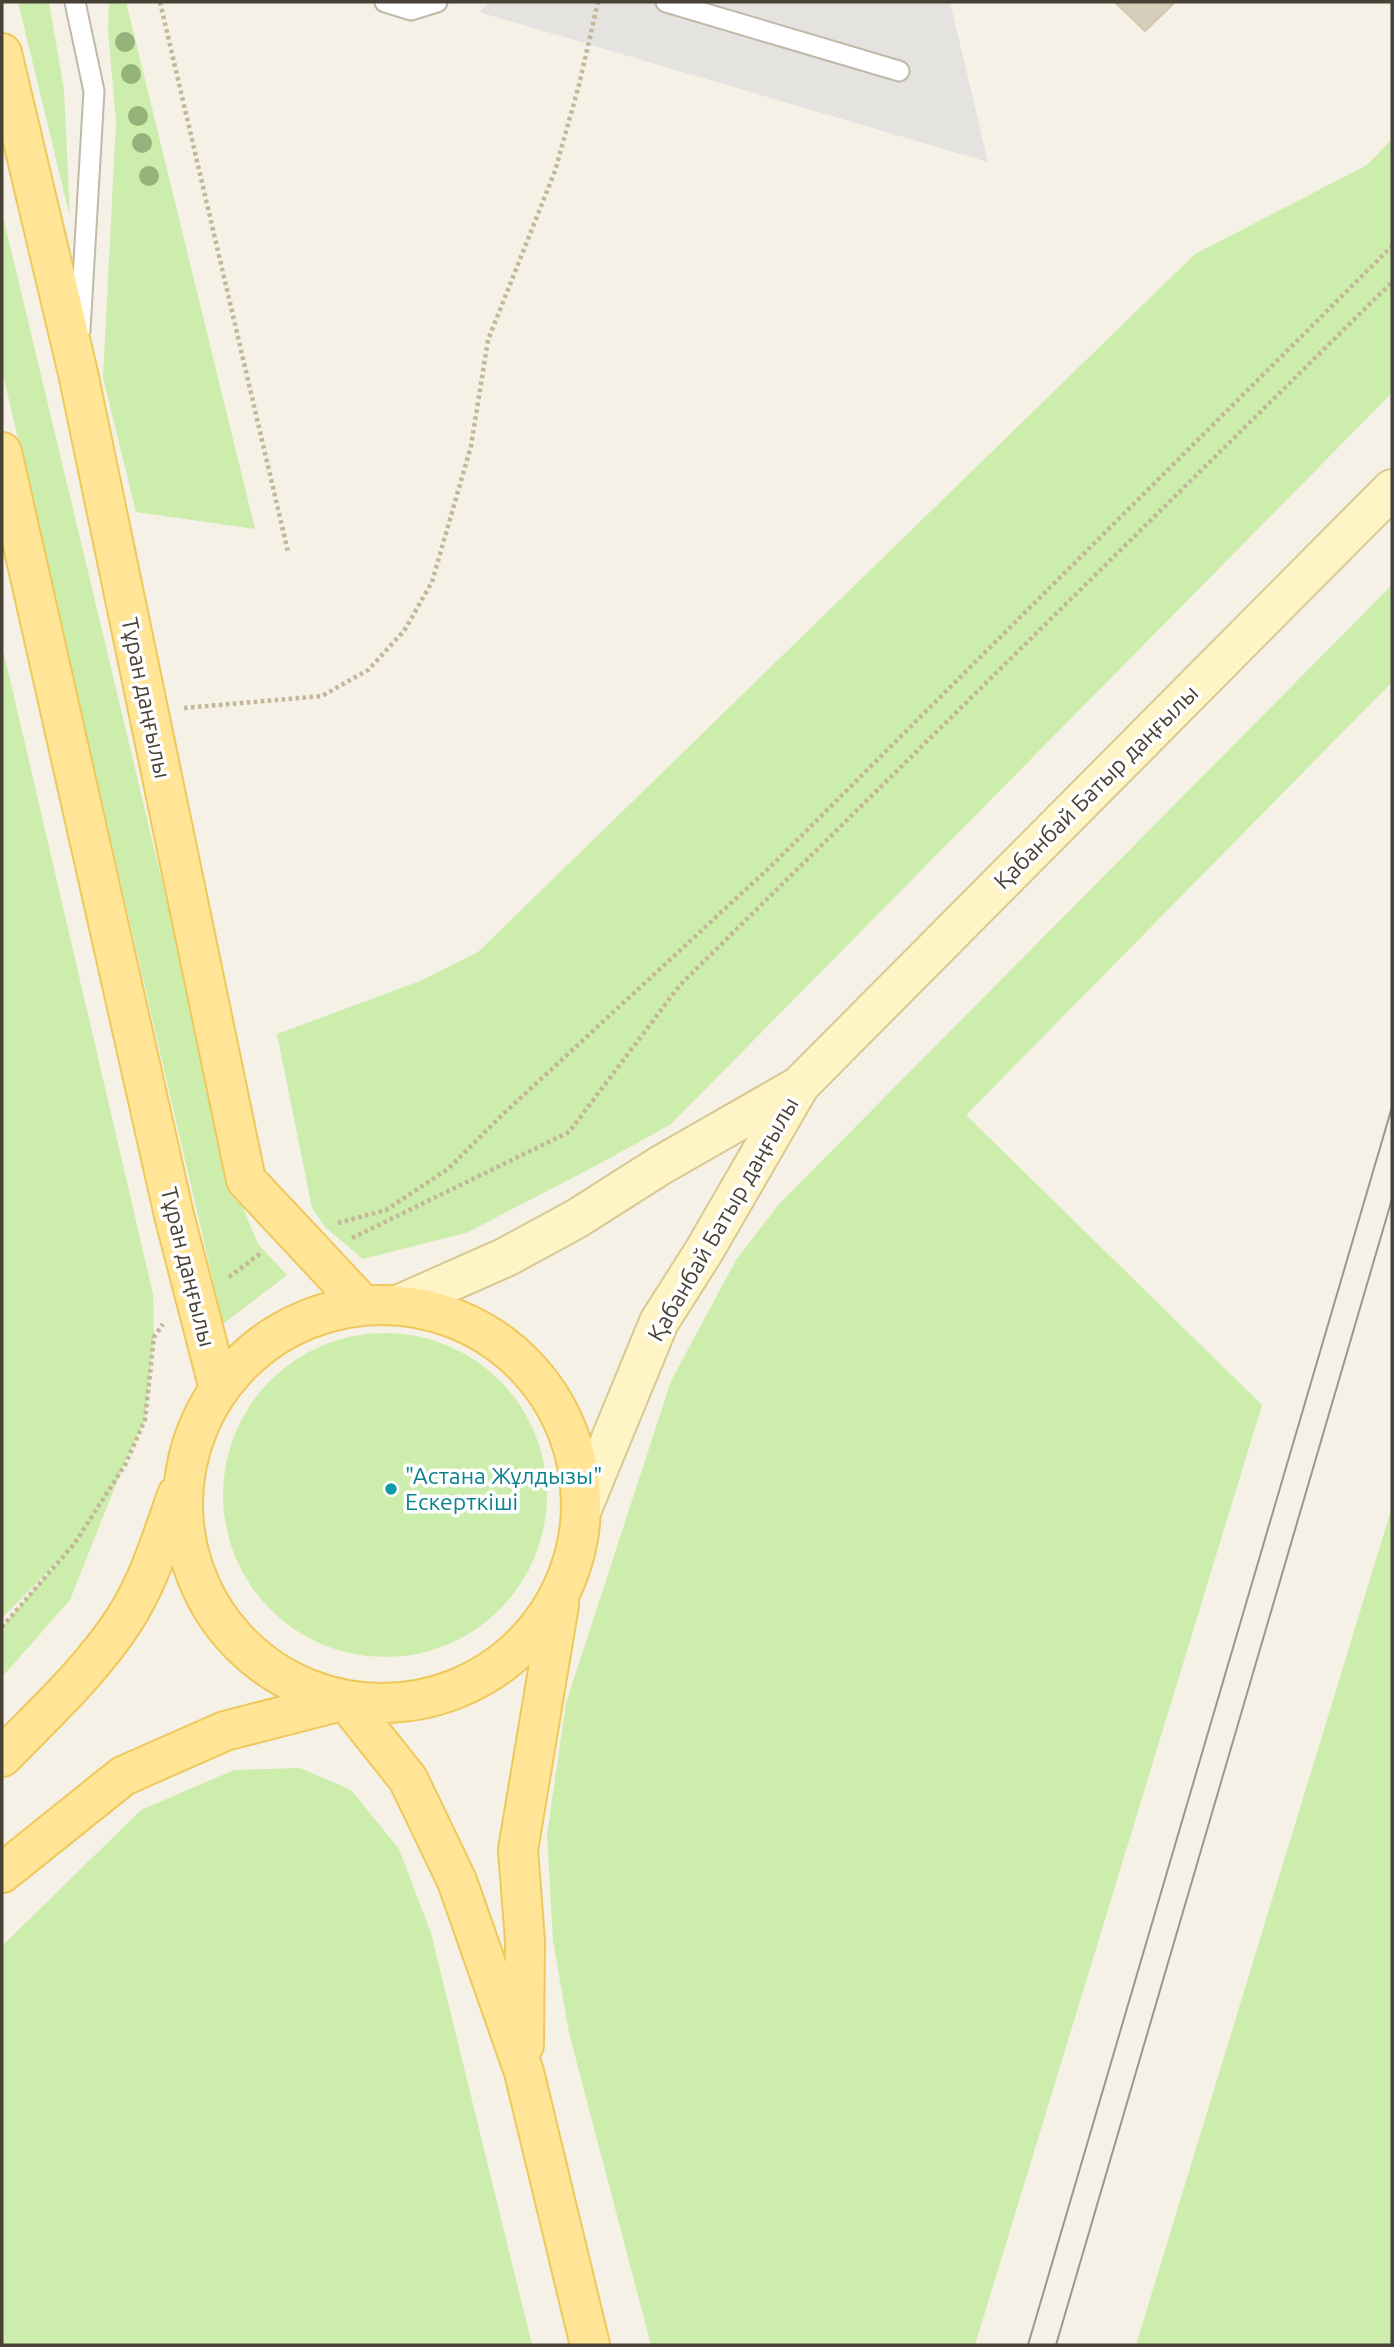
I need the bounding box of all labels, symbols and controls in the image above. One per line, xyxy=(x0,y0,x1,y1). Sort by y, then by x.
street label: Тұран даңғылы xyxy=(117,615,176,781)
street label: Қабанбай Батыр даңғылы xyxy=(989,680,1203,894)
street label: Қабанбай Батыр даңғылы xyxy=(642,1092,803,1345)
street label: Тұран даңғылы xyxy=(157,1184,220,1349)
place label: "Астана Жұлдызы" Ескерткіші xyxy=(405,1463,602,1514)
marker: "Астана Жұлдызы" Ескерткіші xyxy=(383,1481,399,1497)

